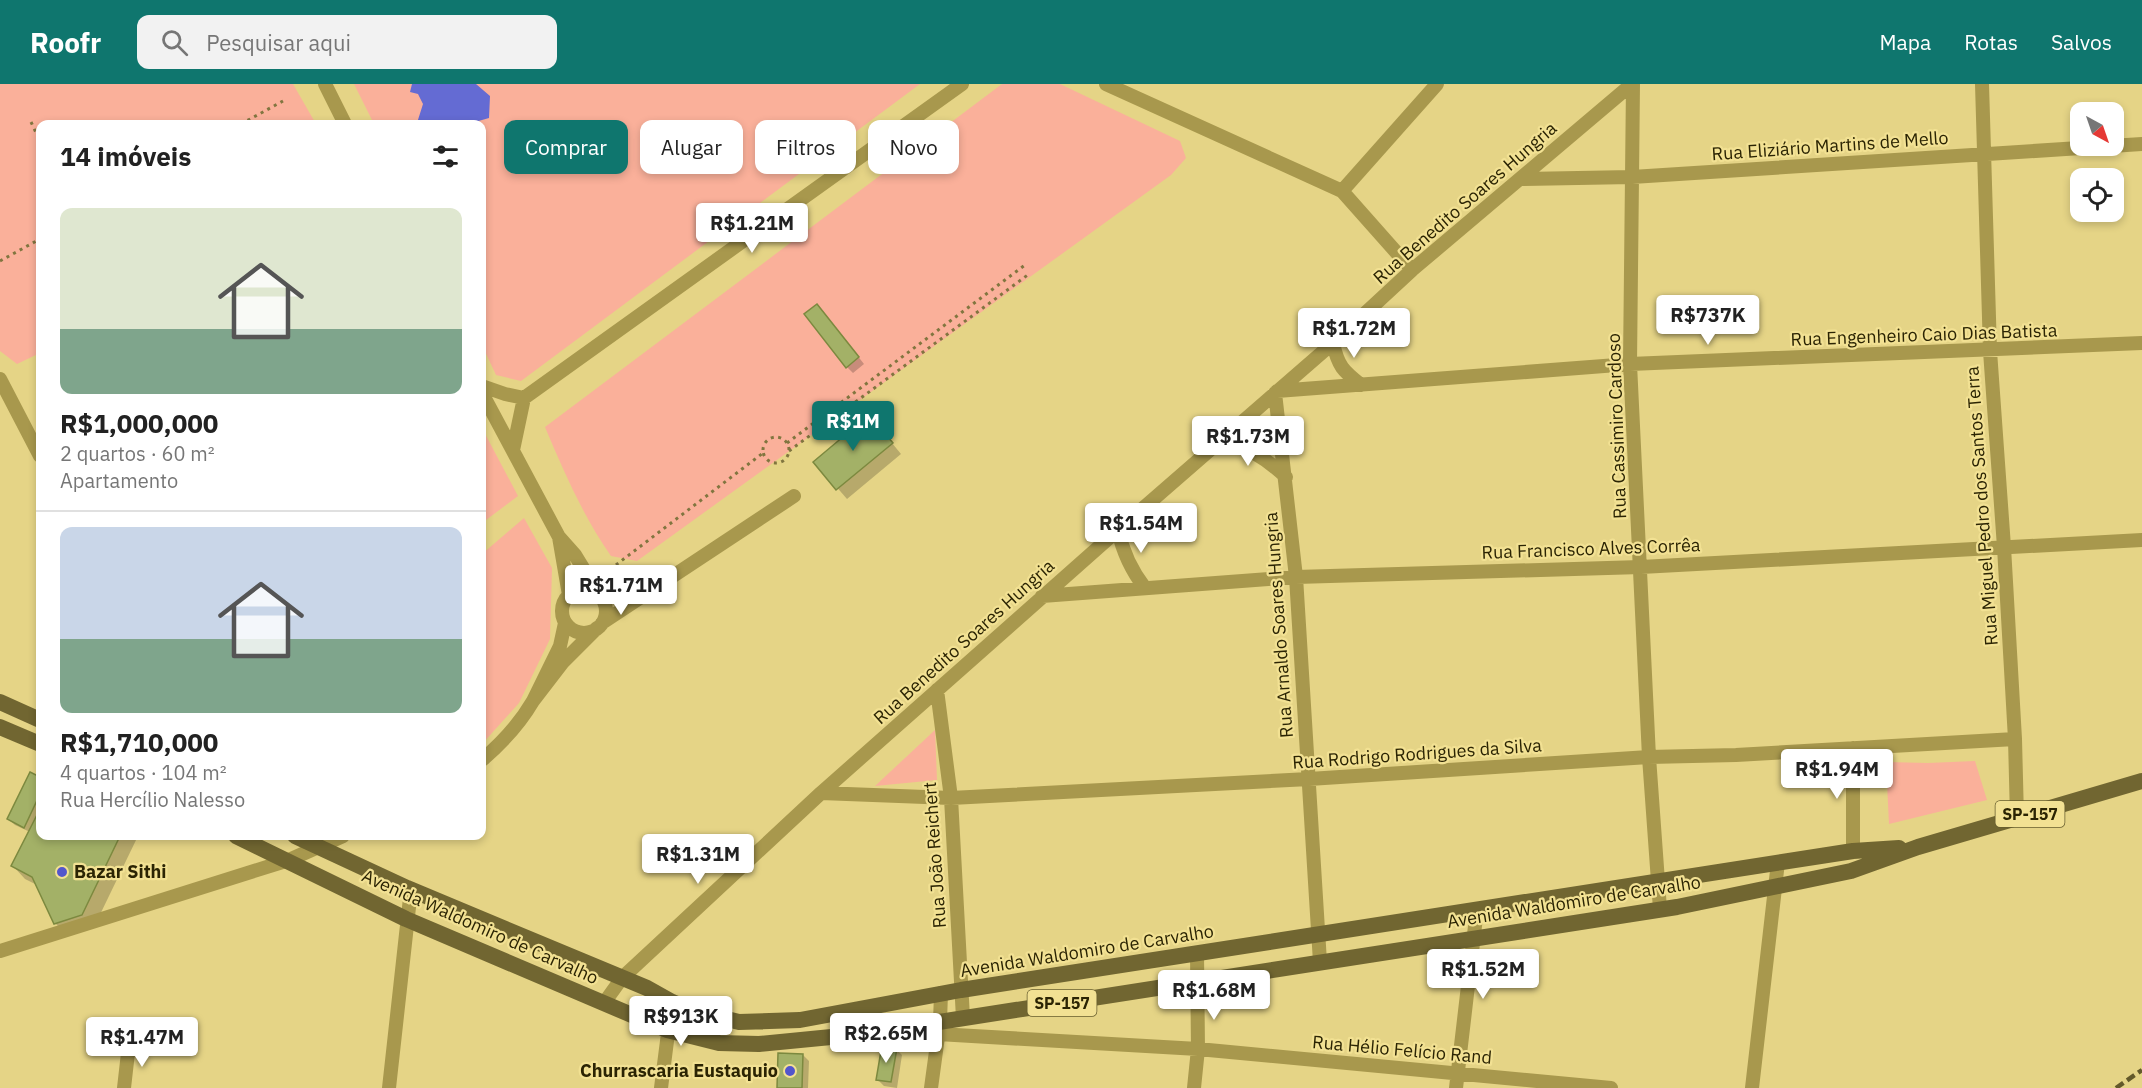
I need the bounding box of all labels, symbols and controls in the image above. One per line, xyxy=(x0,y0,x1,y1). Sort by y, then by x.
search box xyxy=(137,15,557,69)
text: Roofr xyxy=(30,24,101,61)
icon: search xyxy=(158,26,191,59)
text: Pesquisar aqui xyxy=(206,28,351,57)
text: Mapa xyxy=(1880,28,1931,56)
text: Rotas xyxy=(1964,28,2018,56)
text: Salvos xyxy=(2051,28,2112,56)
north arrow xyxy=(2070,102,2124,156)
map controls xyxy=(2070,102,2124,222)
street label: Rua Benedito Soares Hungria xyxy=(1368,116,1561,289)
chip: Comprar xyxy=(504,120,628,174)
chip: Alugar xyxy=(640,120,743,174)
chip: Filtros xyxy=(755,120,856,174)
chip: Novo xyxy=(868,120,959,174)
street label: Rua Eliziário Martins de Mello xyxy=(1711,126,1949,165)
text: 14 imóveis xyxy=(60,139,191,173)
icon: filters xyxy=(429,140,462,173)
button: locate xyxy=(2070,168,2124,222)
pin: R$1.21M xyxy=(697,203,807,254)
text: R$1.21M xyxy=(710,209,794,236)
icon: home xyxy=(207,247,315,355)
pin: R$737K xyxy=(1659,295,1757,346)
text: R$737K xyxy=(1670,301,1746,328)
pin: R$1.72M xyxy=(1299,308,1409,359)
text: R$1.72M xyxy=(1312,314,1396,341)
street label: Rua Engenheiro Caio Dias Batista xyxy=(1790,318,2058,351)
street label: Rua Cassimiro Cardoso xyxy=(1602,333,1631,519)
street label: Rua Miguel Pedro dos Santos Terra xyxy=(1960,365,2003,647)
pin: R$1M xyxy=(817,401,889,452)
text: R$1,000,000 xyxy=(60,406,218,440)
text: R$1M xyxy=(826,407,880,434)
pin: R$1.73M xyxy=(1193,416,1303,467)
text: R$1.73M xyxy=(1206,422,1290,449)
text: 2 quartos · 60 m² xyxy=(60,440,215,467)
text: Apartamento xyxy=(60,467,178,494)
pin: R$1.54M xyxy=(1086,503,1196,554)
text: R$1.54M xyxy=(1099,509,1183,536)
street label: Rua Arnaldo Soares Hungria xyxy=(1259,511,1298,739)
street label: Rua Francisco Alves Corrêa xyxy=(1481,533,1701,564)
street label: Rua Benedito Soares Hungria xyxy=(868,554,1059,729)
pin: R$1.71M xyxy=(566,565,676,616)
icon: home xyxy=(207,566,315,674)
text: R$1.71M xyxy=(579,571,663,598)
text: R$1,710,000 xyxy=(60,725,218,759)
street label: Rua Rodrigo Rodrigues da Silva xyxy=(1292,733,1543,774)
pin: R$1.94M xyxy=(1782,749,1892,800)
text: R$1.94M xyxy=(1795,755,1879,782)
text: 4 quartos · 104 m² xyxy=(60,759,227,786)
street label: Rua João Reichert xyxy=(918,781,951,929)
text: Rua Hercílio Nalesso xyxy=(60,786,245,813)
road number: SP-157 xyxy=(1996,801,2064,827)
pin: R$1.31M xyxy=(643,834,753,885)
text: R$1.31M xyxy=(656,840,740,867)
place label: Bazar Sithi xyxy=(74,860,166,883)
street label: Avenida Waldomiro de Carvalho xyxy=(358,864,602,989)
marker: Bazar Sithi xyxy=(55,865,69,879)
street label: Avenida Waldomiro de Carvalho xyxy=(1446,870,1702,933)
street label: Avenida Waldomiro de Carvalho xyxy=(959,919,1215,982)
pin: R$1.52M xyxy=(1428,949,1538,1000)
text: R$1.52M xyxy=(1441,955,1525,982)
pin: R$1.68M xyxy=(1159,970,1269,1021)
text: R$1.68M xyxy=(1172,976,1256,1003)
road number: SP-157 xyxy=(1028,990,1096,1016)
pin: R$913K xyxy=(632,996,730,1047)
text: R$913K xyxy=(643,1002,719,1029)
pin: R$2.65M xyxy=(831,1013,941,1064)
pin: R$1.47M xyxy=(87,1017,197,1068)
text: R$2.65M xyxy=(844,1019,928,1046)
text: R$1.47M xyxy=(100,1023,184,1050)
street label: Rua Hélio Felício Rand xyxy=(1311,1030,1493,1069)
place label: Churrascaria Eustaquio xyxy=(580,1059,778,1082)
marker: Churrascaria Eustaquio xyxy=(783,1064,797,1078)

